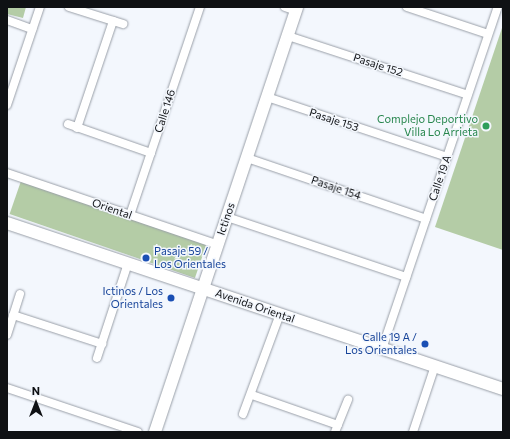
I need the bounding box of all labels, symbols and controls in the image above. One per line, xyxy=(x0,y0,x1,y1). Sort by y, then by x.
street label: Pasaje 152 xyxy=(352,51,404,79)
street label: Calle 146 xyxy=(152,88,178,134)
street label: Pasaje 153 xyxy=(308,106,360,134)
place label: Complejo Deportivo Villa Lo Arrieta xyxy=(377,113,478,139)
marker: Complejo Deportivo Villa Lo Arrieta xyxy=(481,121,491,131)
street label: Calle 19 A xyxy=(426,153,454,203)
street label: Pasaje 154 xyxy=(309,173,363,203)
street label: Oriental xyxy=(90,196,134,222)
street label: Ictinos xyxy=(214,201,238,237)
place label: Pasaje 59 / Los Orientales xyxy=(154,245,226,271)
marker: Pasaje 59 / Los Orientales xyxy=(141,253,151,263)
place label: Ictinos / Los Orientales xyxy=(103,285,163,311)
street label: Avenida Oriental xyxy=(214,286,296,326)
marker: Ictinos / Los Orientales xyxy=(166,293,176,303)
place label: Calle 19 A / Los Orientales xyxy=(345,331,417,357)
marker: Calle 19 A / Los Orientales xyxy=(420,339,430,349)
north arrow xyxy=(16,383,56,423)
text: N xyxy=(32,384,40,397)

